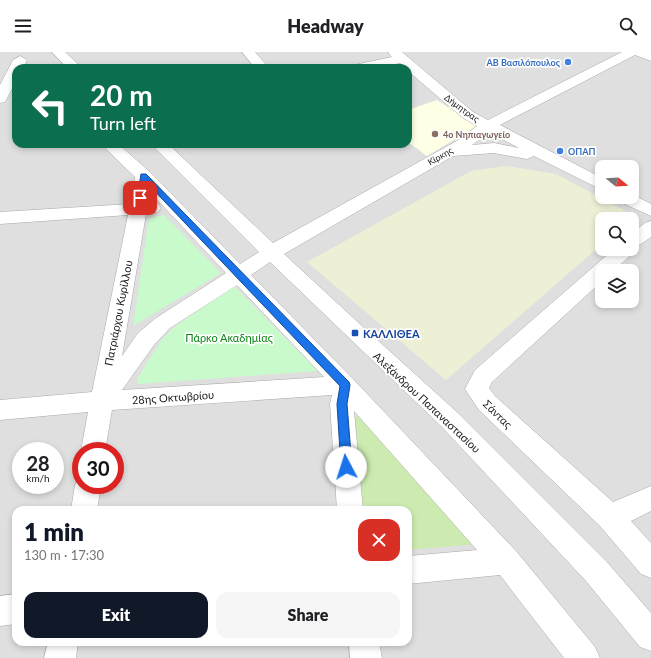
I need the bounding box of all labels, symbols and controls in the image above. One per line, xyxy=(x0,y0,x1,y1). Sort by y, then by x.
icon: menu xyxy=(12,15,34,37)
text: Headway xyxy=(287,15,364,37)
icon: search xyxy=(617,15,639,37)
place label: ΑΒ Βασιλόπουλος xyxy=(486,57,561,68)
marker: ΑΒ Βασιλόπουλος xyxy=(563,57,573,67)
text: 20 m xyxy=(90,78,153,112)
icon: left xyxy=(24,80,76,132)
street label: Δήμητρας xyxy=(442,92,482,125)
text: Turn left xyxy=(90,112,156,134)
marker: 4ο Νηπιαγωγείο xyxy=(430,129,440,139)
place label: 4ο Νηπιαγωγείο xyxy=(443,129,510,140)
street label: Κίρκης xyxy=(425,144,455,168)
marker: ΟΠΑΠ xyxy=(555,146,565,156)
place label: ΟΠΑΠ xyxy=(568,146,595,157)
north arrow xyxy=(595,160,639,204)
map controls xyxy=(595,160,639,308)
pin xyxy=(123,181,157,215)
icon: arrive xyxy=(129,187,151,209)
button: search xyxy=(595,212,639,256)
street label: Πατριάρχου Κυρίλλου xyxy=(101,259,135,367)
button: layers xyxy=(595,264,639,308)
place label: ΚΑΛΛΙΘΕΑ xyxy=(363,327,420,340)
marker: ΚΑΛΛΙΘΕΑ xyxy=(350,328,360,338)
park label: Πάρκο Ακαδημίας xyxy=(185,331,273,344)
street label: Αλεξάνδρου Παπαναστασίου xyxy=(371,349,483,455)
street label: 28ης Οκτωβρίου xyxy=(131,388,215,406)
street label: Σάντας xyxy=(481,397,515,431)
speed limit sign: 30 xyxy=(72,442,124,494)
position arrow xyxy=(325,446,367,488)
text: 28 xyxy=(26,451,50,475)
text: km/h xyxy=(26,472,50,484)
text: 1 min xyxy=(24,517,84,546)
button: close xyxy=(358,519,400,561)
text: 130 m · 17:30 xyxy=(24,547,104,563)
button: Exit xyxy=(24,592,208,638)
button: Share xyxy=(216,592,400,638)

